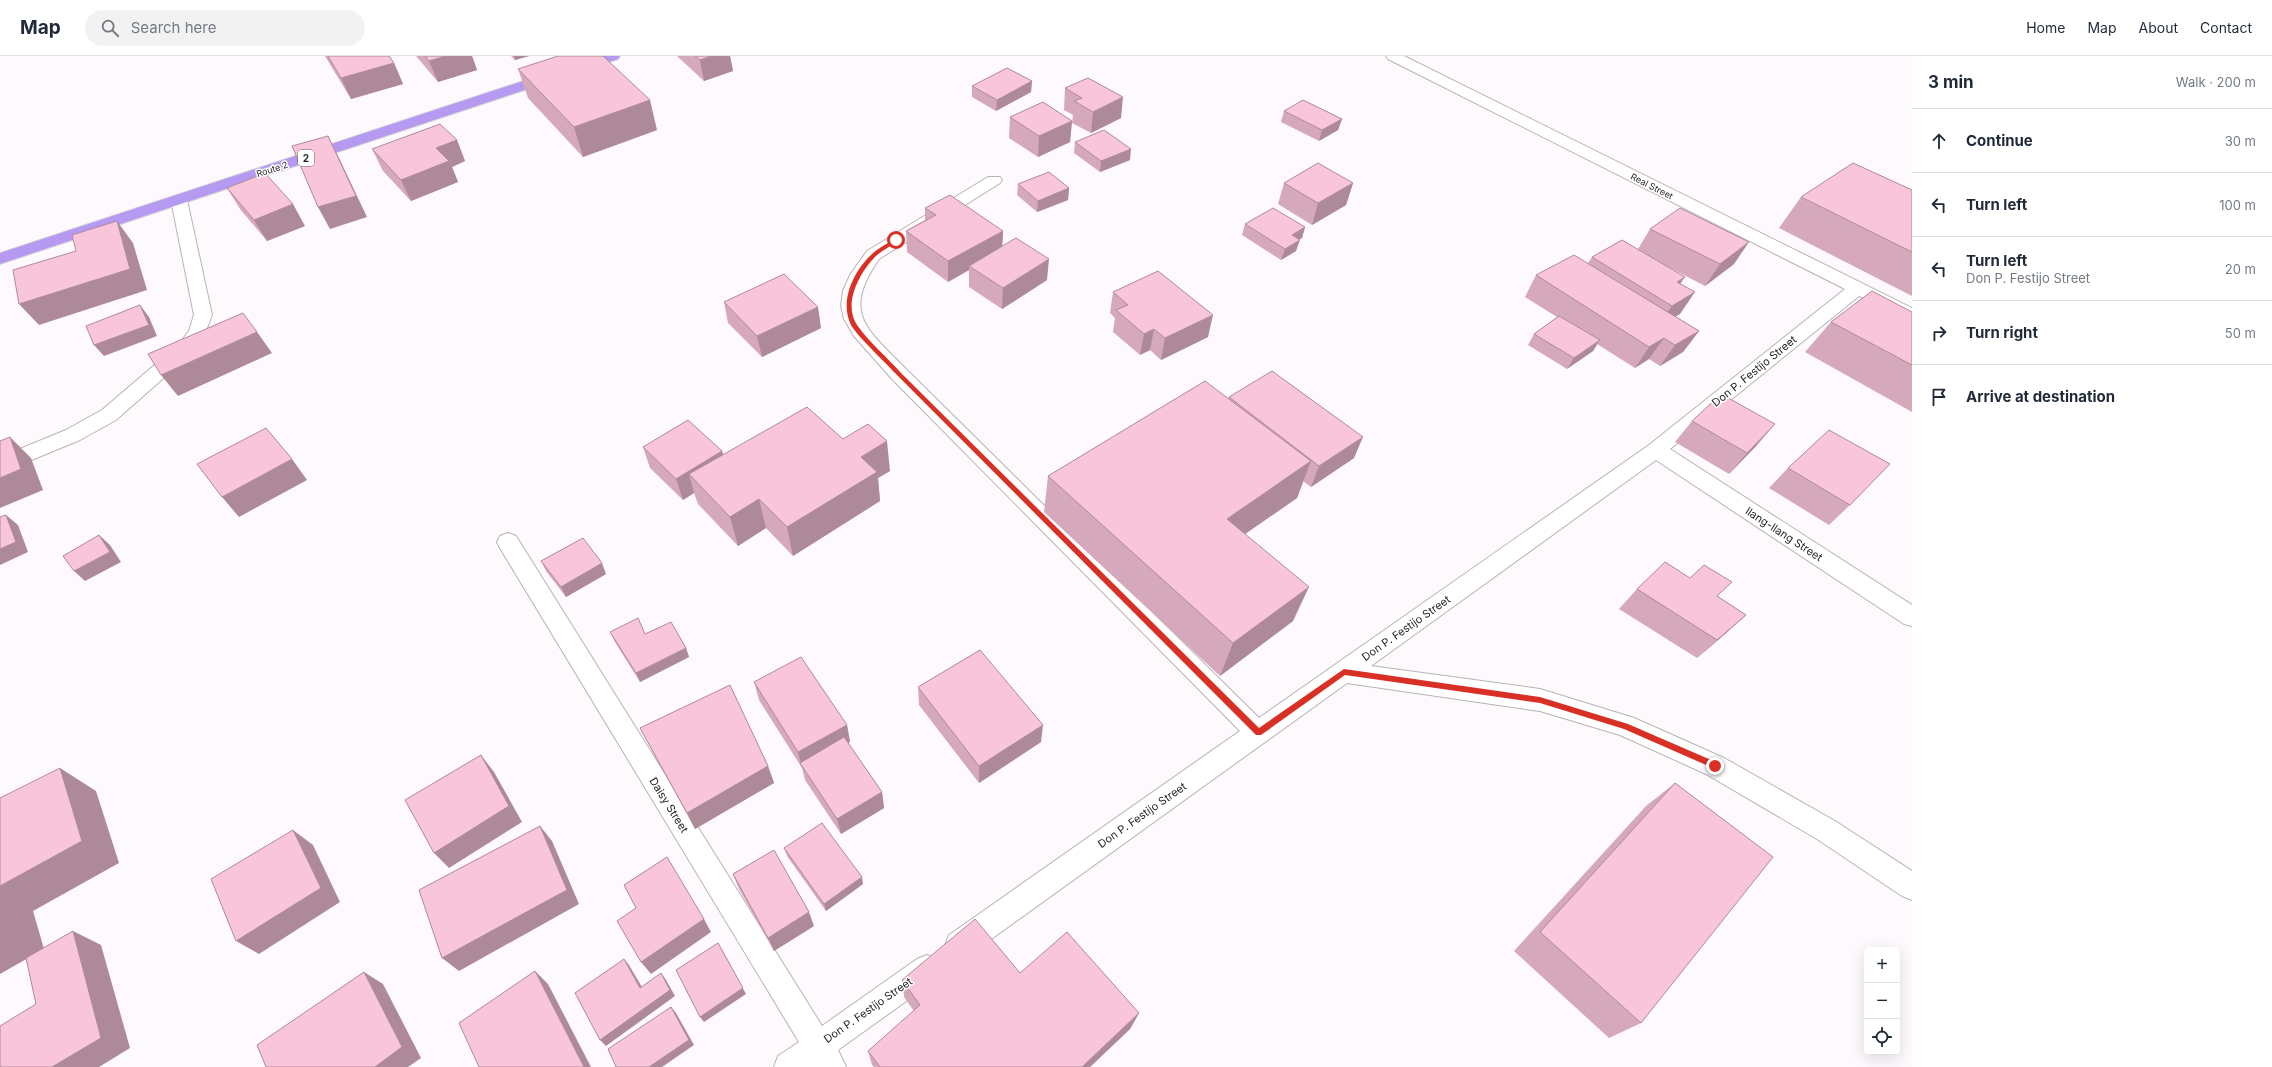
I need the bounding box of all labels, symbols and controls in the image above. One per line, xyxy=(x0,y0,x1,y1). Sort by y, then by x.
search box xyxy=(85,10,365,46)
text: Map xyxy=(20,16,61,39)
icon: search xyxy=(99,17,121,39)
text: Search here xyxy=(131,18,216,37)
text: Home xyxy=(2026,19,2065,36)
text: Map xyxy=(2087,19,2117,36)
text: About xyxy=(2139,19,2178,36)
text: Contact xyxy=(2200,19,2252,36)
text: 3 min xyxy=(1928,72,1974,92)
text: Walk · 200 m xyxy=(2176,74,2256,90)
icon: ahead xyxy=(1928,130,1950,152)
text: Continue xyxy=(1966,131,2033,150)
text: 30 m xyxy=(2225,133,2256,149)
road number: 2 xyxy=(298,150,314,166)
street label: Route 2 xyxy=(255,159,289,179)
street label: Real Street xyxy=(1629,171,1675,201)
icon: left xyxy=(1928,194,1950,216)
text: Turn left xyxy=(1966,195,2027,214)
text: 100 m xyxy=(2219,197,2256,213)
route start xyxy=(887,231,905,249)
text: Turn left xyxy=(1966,251,2027,270)
icon: left xyxy=(1928,258,1950,280)
text: 20 m xyxy=(2225,261,2256,277)
text: Don P. Festijo Street xyxy=(1966,270,2090,286)
icon: right xyxy=(1928,322,1950,344)
text: Turn right xyxy=(1966,323,2038,342)
text: 50 m xyxy=(2225,325,2256,341)
street label: Don P. Festijo Street xyxy=(1709,332,1800,409)
icon: arrive xyxy=(1928,386,1950,408)
text: Arrive at destination xyxy=(1966,387,2115,406)
street label: Ilang-Ilang Street xyxy=(1743,504,1826,564)
street label: Don P. Festijo Street xyxy=(1359,592,1453,664)
route end xyxy=(1706,757,1724,775)
street label: Daisy Street xyxy=(646,775,692,836)
street label: Don P. Festijo Street xyxy=(1095,779,1189,851)
map controls xyxy=(1864,947,1900,1055)
button: + xyxy=(1864,947,1900,983)
street label: Don P. Festijo Street xyxy=(821,974,915,1046)
button: − xyxy=(1864,983,1900,1019)
button: locate xyxy=(1864,1019,1900,1055)

